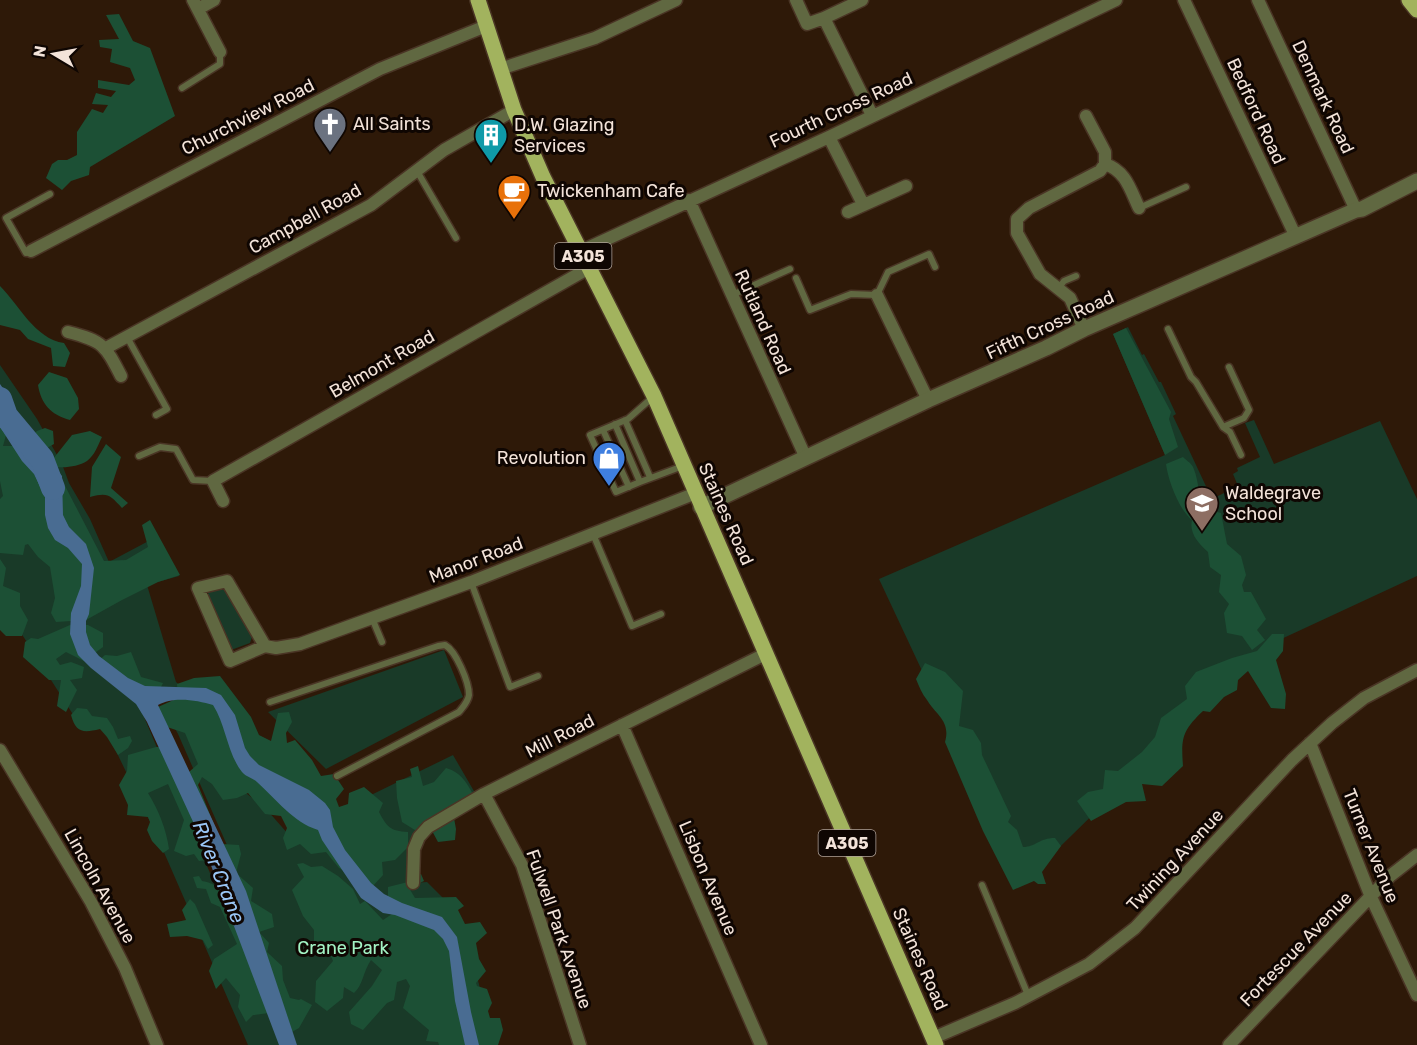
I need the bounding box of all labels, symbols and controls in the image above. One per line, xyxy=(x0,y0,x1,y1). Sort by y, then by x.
north arrow xyxy=(24,24,84,84)
street label: Denmark Road xyxy=(1287,37,1359,157)
text: N xyxy=(29,44,50,59)
street label: Bedford Road xyxy=(1222,55,1290,167)
street label: Fourth Cross Road xyxy=(766,67,916,153)
street label: Churchview Road xyxy=(178,74,318,160)
church icon: All Saints xyxy=(312,106,348,153)
place label: All Saints xyxy=(353,113,431,135)
place label: D.W. Glazing Services xyxy=(514,114,614,157)
building icon: D.W. Glazing Services xyxy=(473,117,509,164)
cafe icon: Twickenham Cafe xyxy=(496,173,532,220)
street label: Campbell Road xyxy=(245,179,365,259)
place label: Twickenham Cafe xyxy=(537,180,685,202)
road number: A305 xyxy=(554,243,612,269)
street label: Rutland Road xyxy=(730,266,796,378)
street label: Fifth Cross Road xyxy=(983,286,1117,364)
street label: Belmont Road xyxy=(326,325,438,403)
shop icon: Revolution xyxy=(591,440,627,487)
place label: Revolution xyxy=(497,447,586,469)
street label: Staines Road xyxy=(694,459,758,569)
place label: Waldegrave School xyxy=(1225,482,1321,525)
school or university icon: Waldegrave School xyxy=(1184,485,1220,532)
street label: Manor Road xyxy=(426,532,526,588)
street label: Mill Road xyxy=(522,709,598,763)
street label: Turner Avenue xyxy=(1338,786,1404,906)
street label: Twining Avenue xyxy=(1122,804,1228,916)
water label: River Crane xyxy=(188,817,250,927)
street label: Lisbon Avenue xyxy=(674,817,742,939)
street label: Lincoln Avenue xyxy=(59,825,141,947)
road number: A305 xyxy=(818,830,876,856)
street label: Fulwell Park Avenue xyxy=(521,846,597,1012)
street label: Fortescue Avenue xyxy=(1235,887,1357,1011)
street label: Staines Road xyxy=(888,904,952,1014)
park label: Crane Park xyxy=(297,937,389,959)

